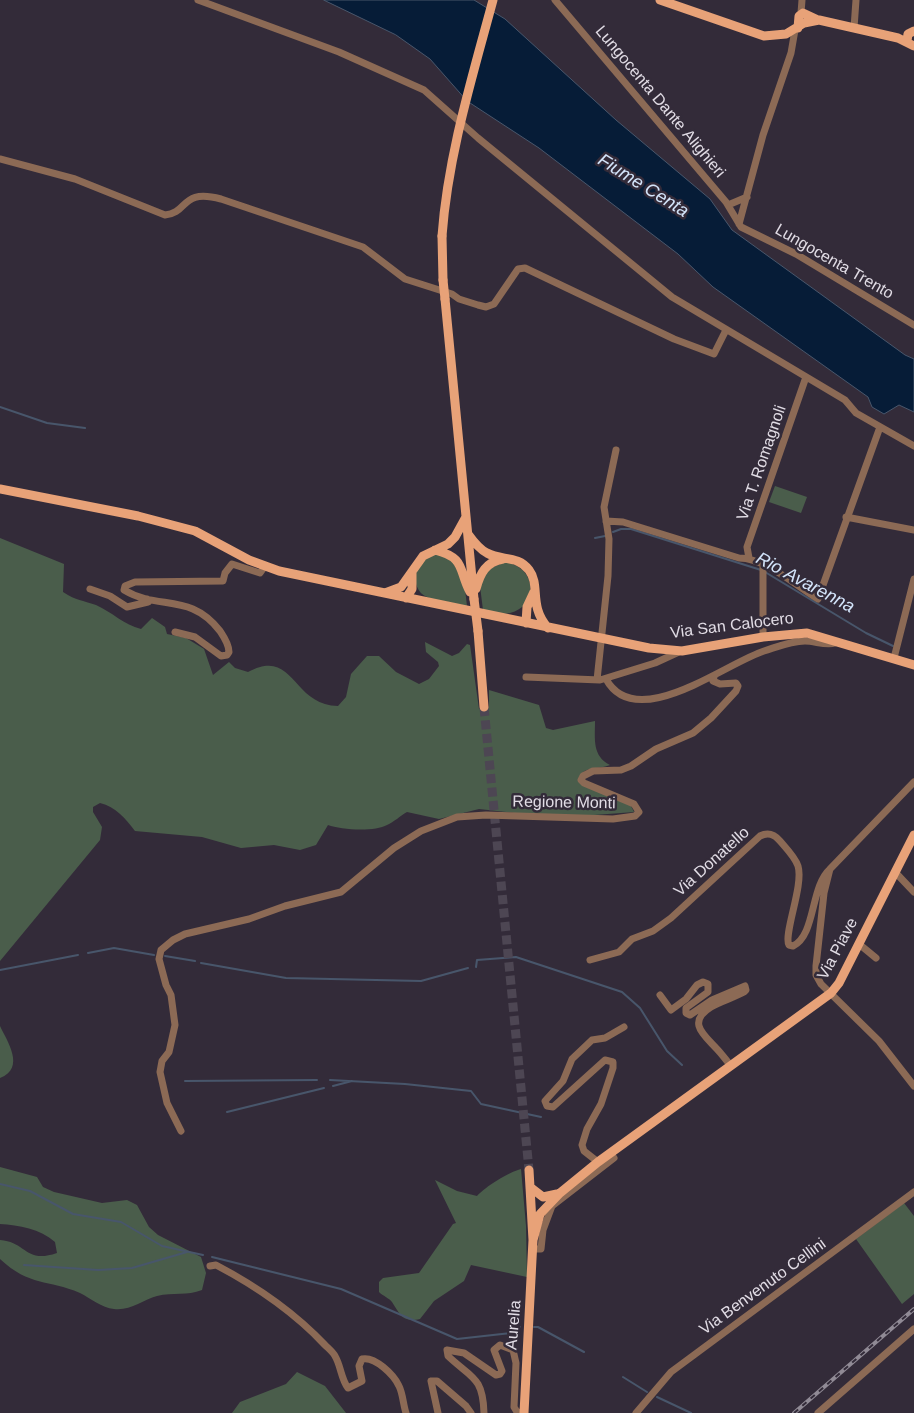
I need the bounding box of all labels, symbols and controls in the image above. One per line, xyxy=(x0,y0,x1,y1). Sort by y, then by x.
street label: Lungocenta Dante Alighieri xyxy=(591,22,729,182)
water label: Fiume Centa xyxy=(594,150,692,222)
street label: Lungocenta Trento xyxy=(771,220,897,304)
street label: Via T. Romagnoli xyxy=(733,403,791,523)
water label: Rio Avarenna xyxy=(752,548,858,618)
street label: Via San Calocero xyxy=(669,609,795,643)
street label: Regione Monti xyxy=(512,793,616,813)
street label: Via Donatello xyxy=(670,823,754,901)
street label: Via Piave xyxy=(814,915,862,983)
street label: Via Benvenuto Cellini xyxy=(696,1235,830,1339)
street label: Aurelia xyxy=(502,1299,526,1351)

